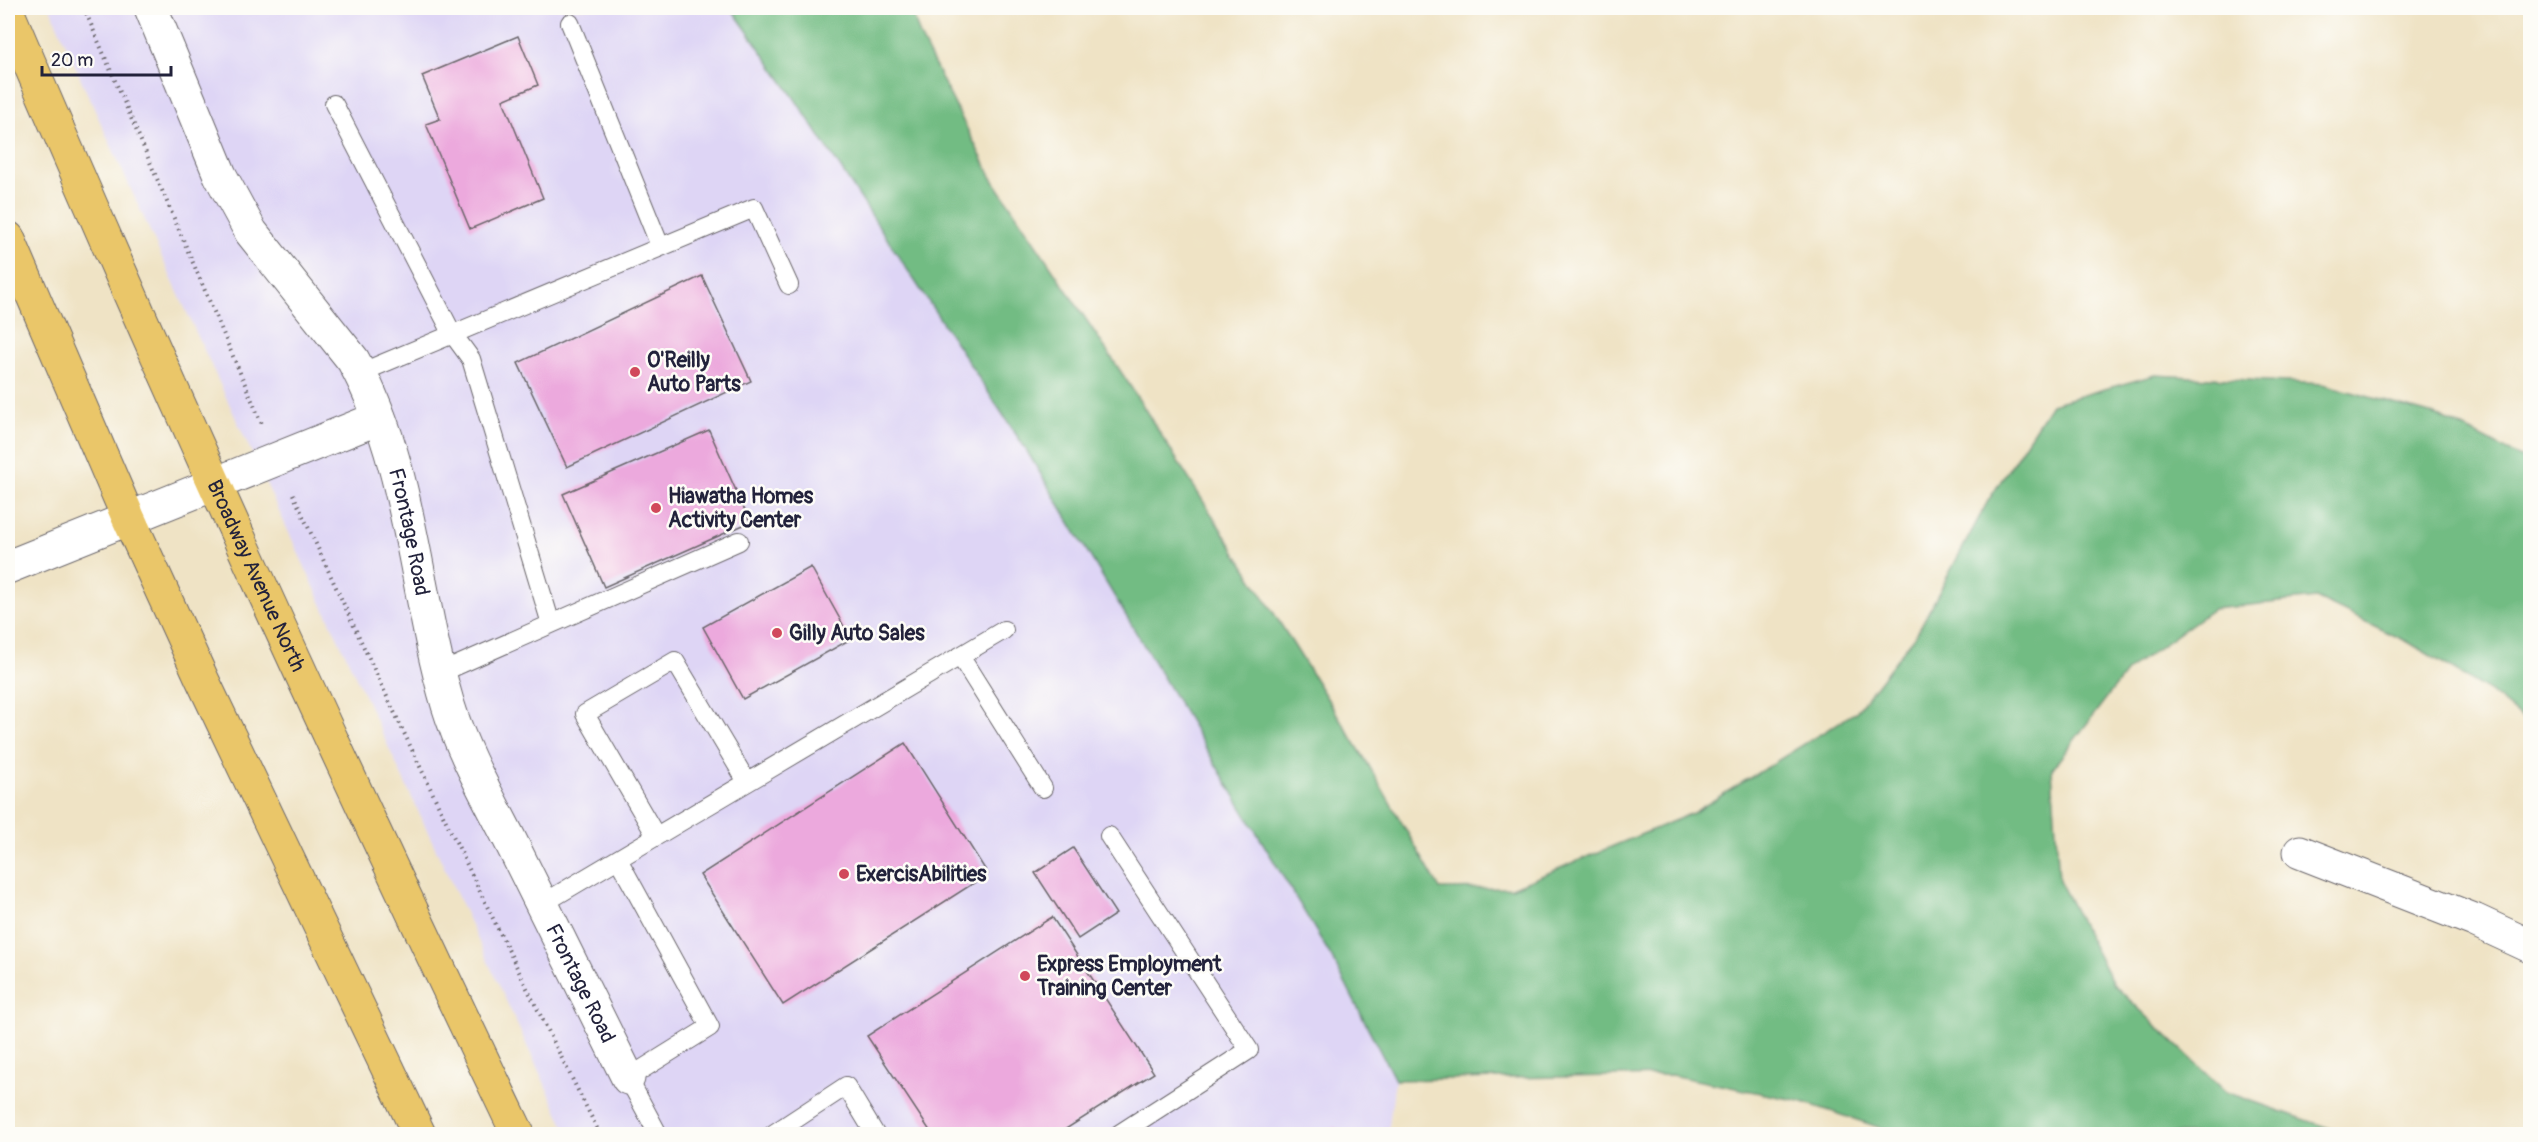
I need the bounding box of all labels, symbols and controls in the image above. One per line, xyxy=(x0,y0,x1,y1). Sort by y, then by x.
scale bar xyxy=(42,39,171,77)
text: 20 m xyxy=(51,49,93,72)
place label: O'Reilly Auto Parts xyxy=(647,347,741,398)
marker: O'Reilly Auto Parts xyxy=(628,365,642,379)
street label: Frontage Road xyxy=(383,465,436,598)
street label: Broadway Avenue North xyxy=(201,475,312,676)
place label: Hiawatha Homes Activity Center xyxy=(668,483,814,534)
marker: Hiawatha Homes Activity Center xyxy=(649,501,663,515)
place label: Gilly Auto Sales xyxy=(789,620,925,647)
marker: Gilly Auto Sales xyxy=(770,626,784,640)
place label: ExercisAbilities xyxy=(856,861,987,888)
marker: ExercisAbilities xyxy=(837,867,851,881)
street label: Frontage Road xyxy=(540,919,622,1047)
place label: Express Employment Training Center xyxy=(1036,951,1222,1002)
marker: Express Employment Training Center xyxy=(1018,969,1032,983)

